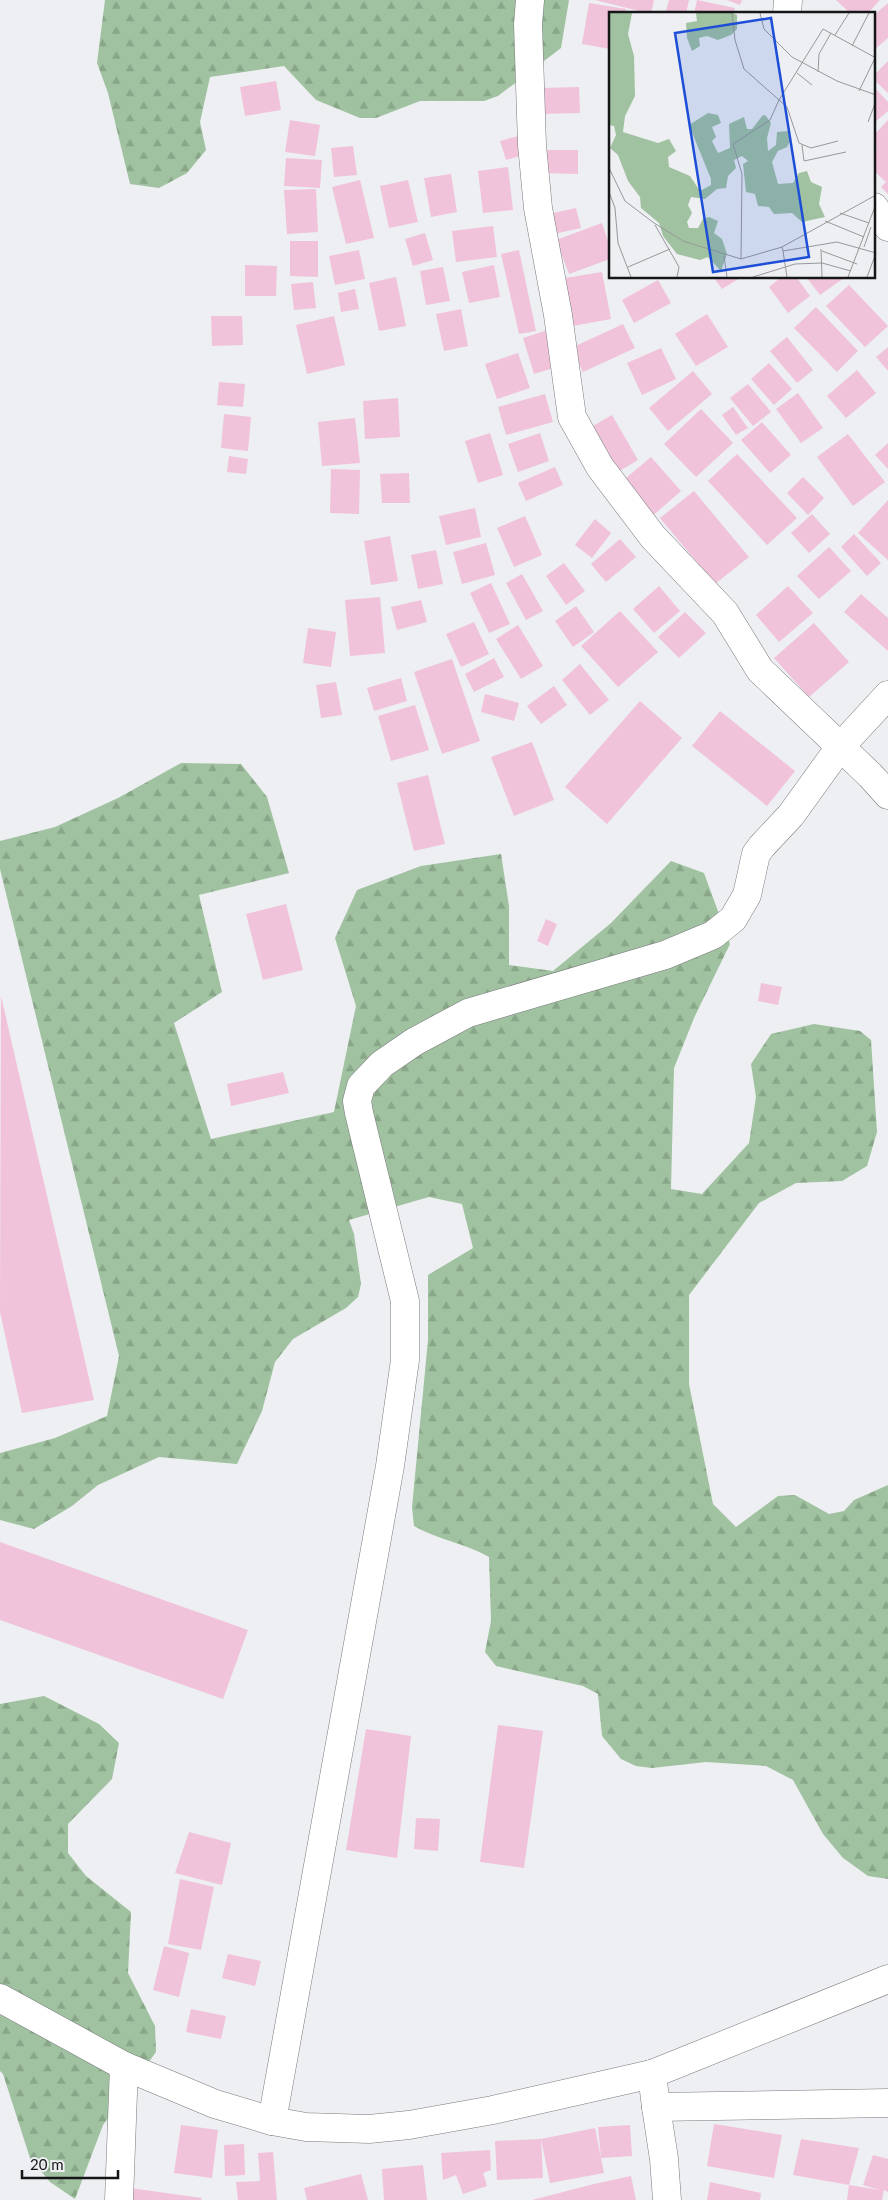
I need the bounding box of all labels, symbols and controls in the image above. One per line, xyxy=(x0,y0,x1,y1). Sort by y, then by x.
inset map xyxy=(609,12,876,279)
scale bar xyxy=(22,2148,119,2180)
text: 20 m xyxy=(30,2155,64,2173)

